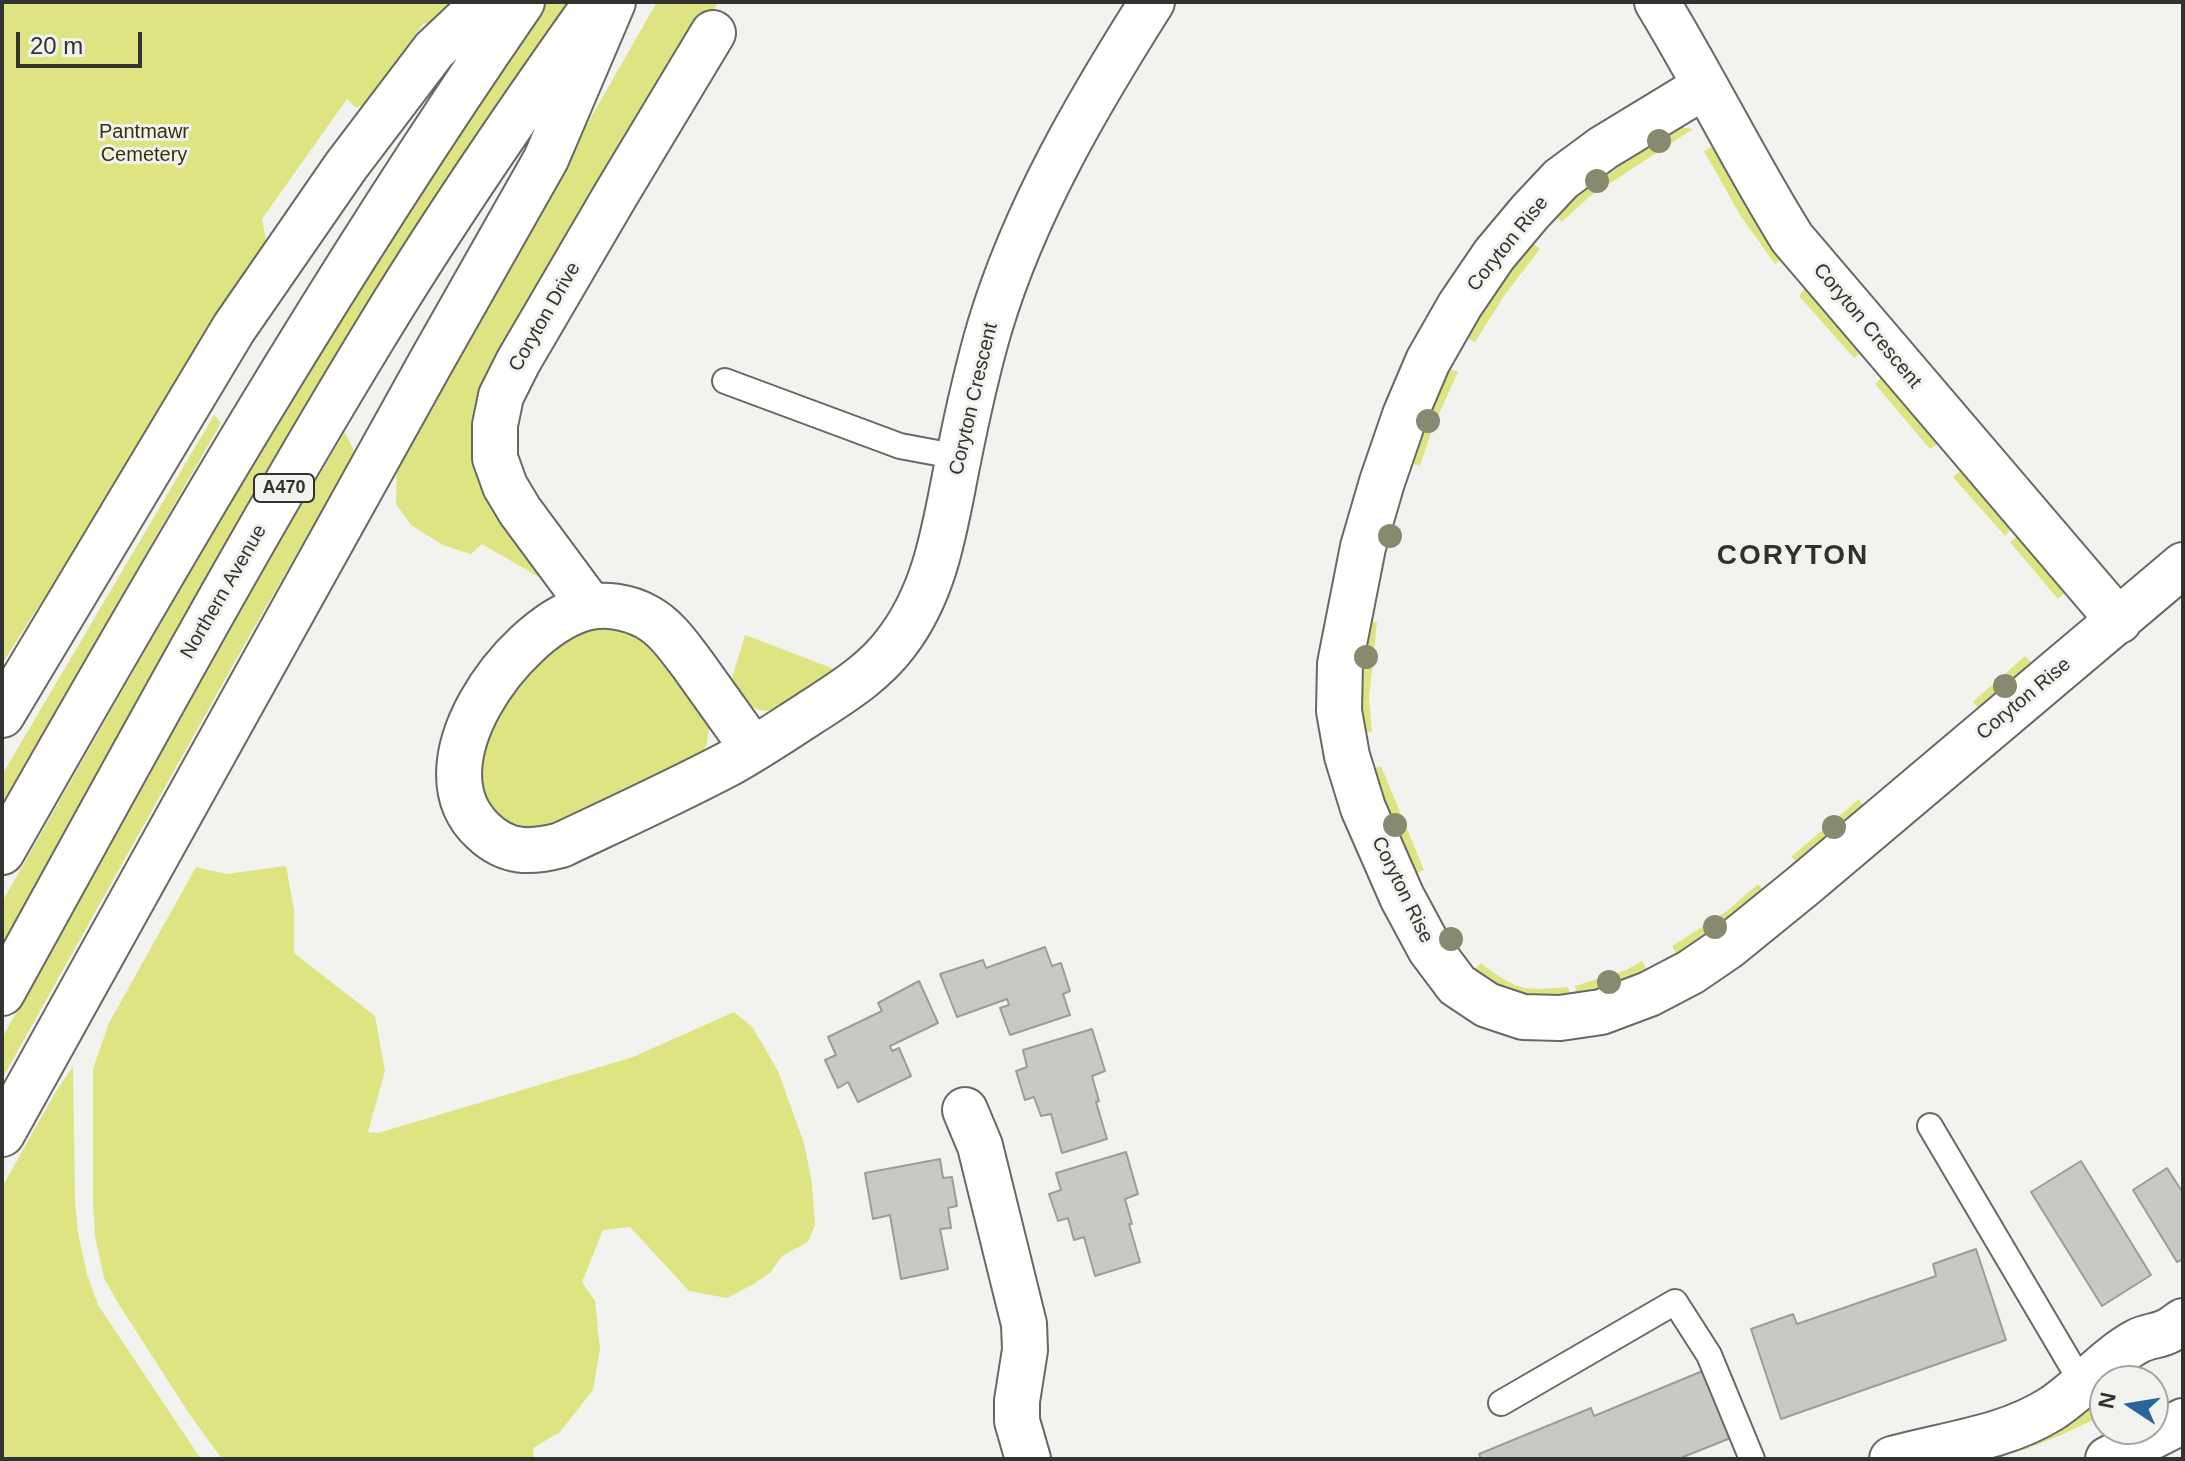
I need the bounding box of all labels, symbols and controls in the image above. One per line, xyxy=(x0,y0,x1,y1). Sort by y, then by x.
scale bar xyxy=(20,16,146,66)
text: 20 m xyxy=(30,32,83,59)
park label: Pantmawr Cemetery xyxy=(99,120,189,167)
street label: Coryton Rise xyxy=(1462,192,1554,296)
street label: Coryton Drive xyxy=(504,258,586,376)
street label: Coryton Crescent xyxy=(1808,259,1926,393)
street label: Coryton Crescent xyxy=(945,320,1003,478)
road number: A470 xyxy=(254,474,314,502)
street label: Northern Avenue xyxy=(176,521,272,663)
district label: CORYTON xyxy=(1717,539,1869,573)
street label: Coryton Rise xyxy=(1972,653,2076,745)
street label: Coryton Rise xyxy=(1366,833,1438,947)
north arrow xyxy=(2089,1365,2169,1445)
text: N xyxy=(2093,1390,2121,1411)

